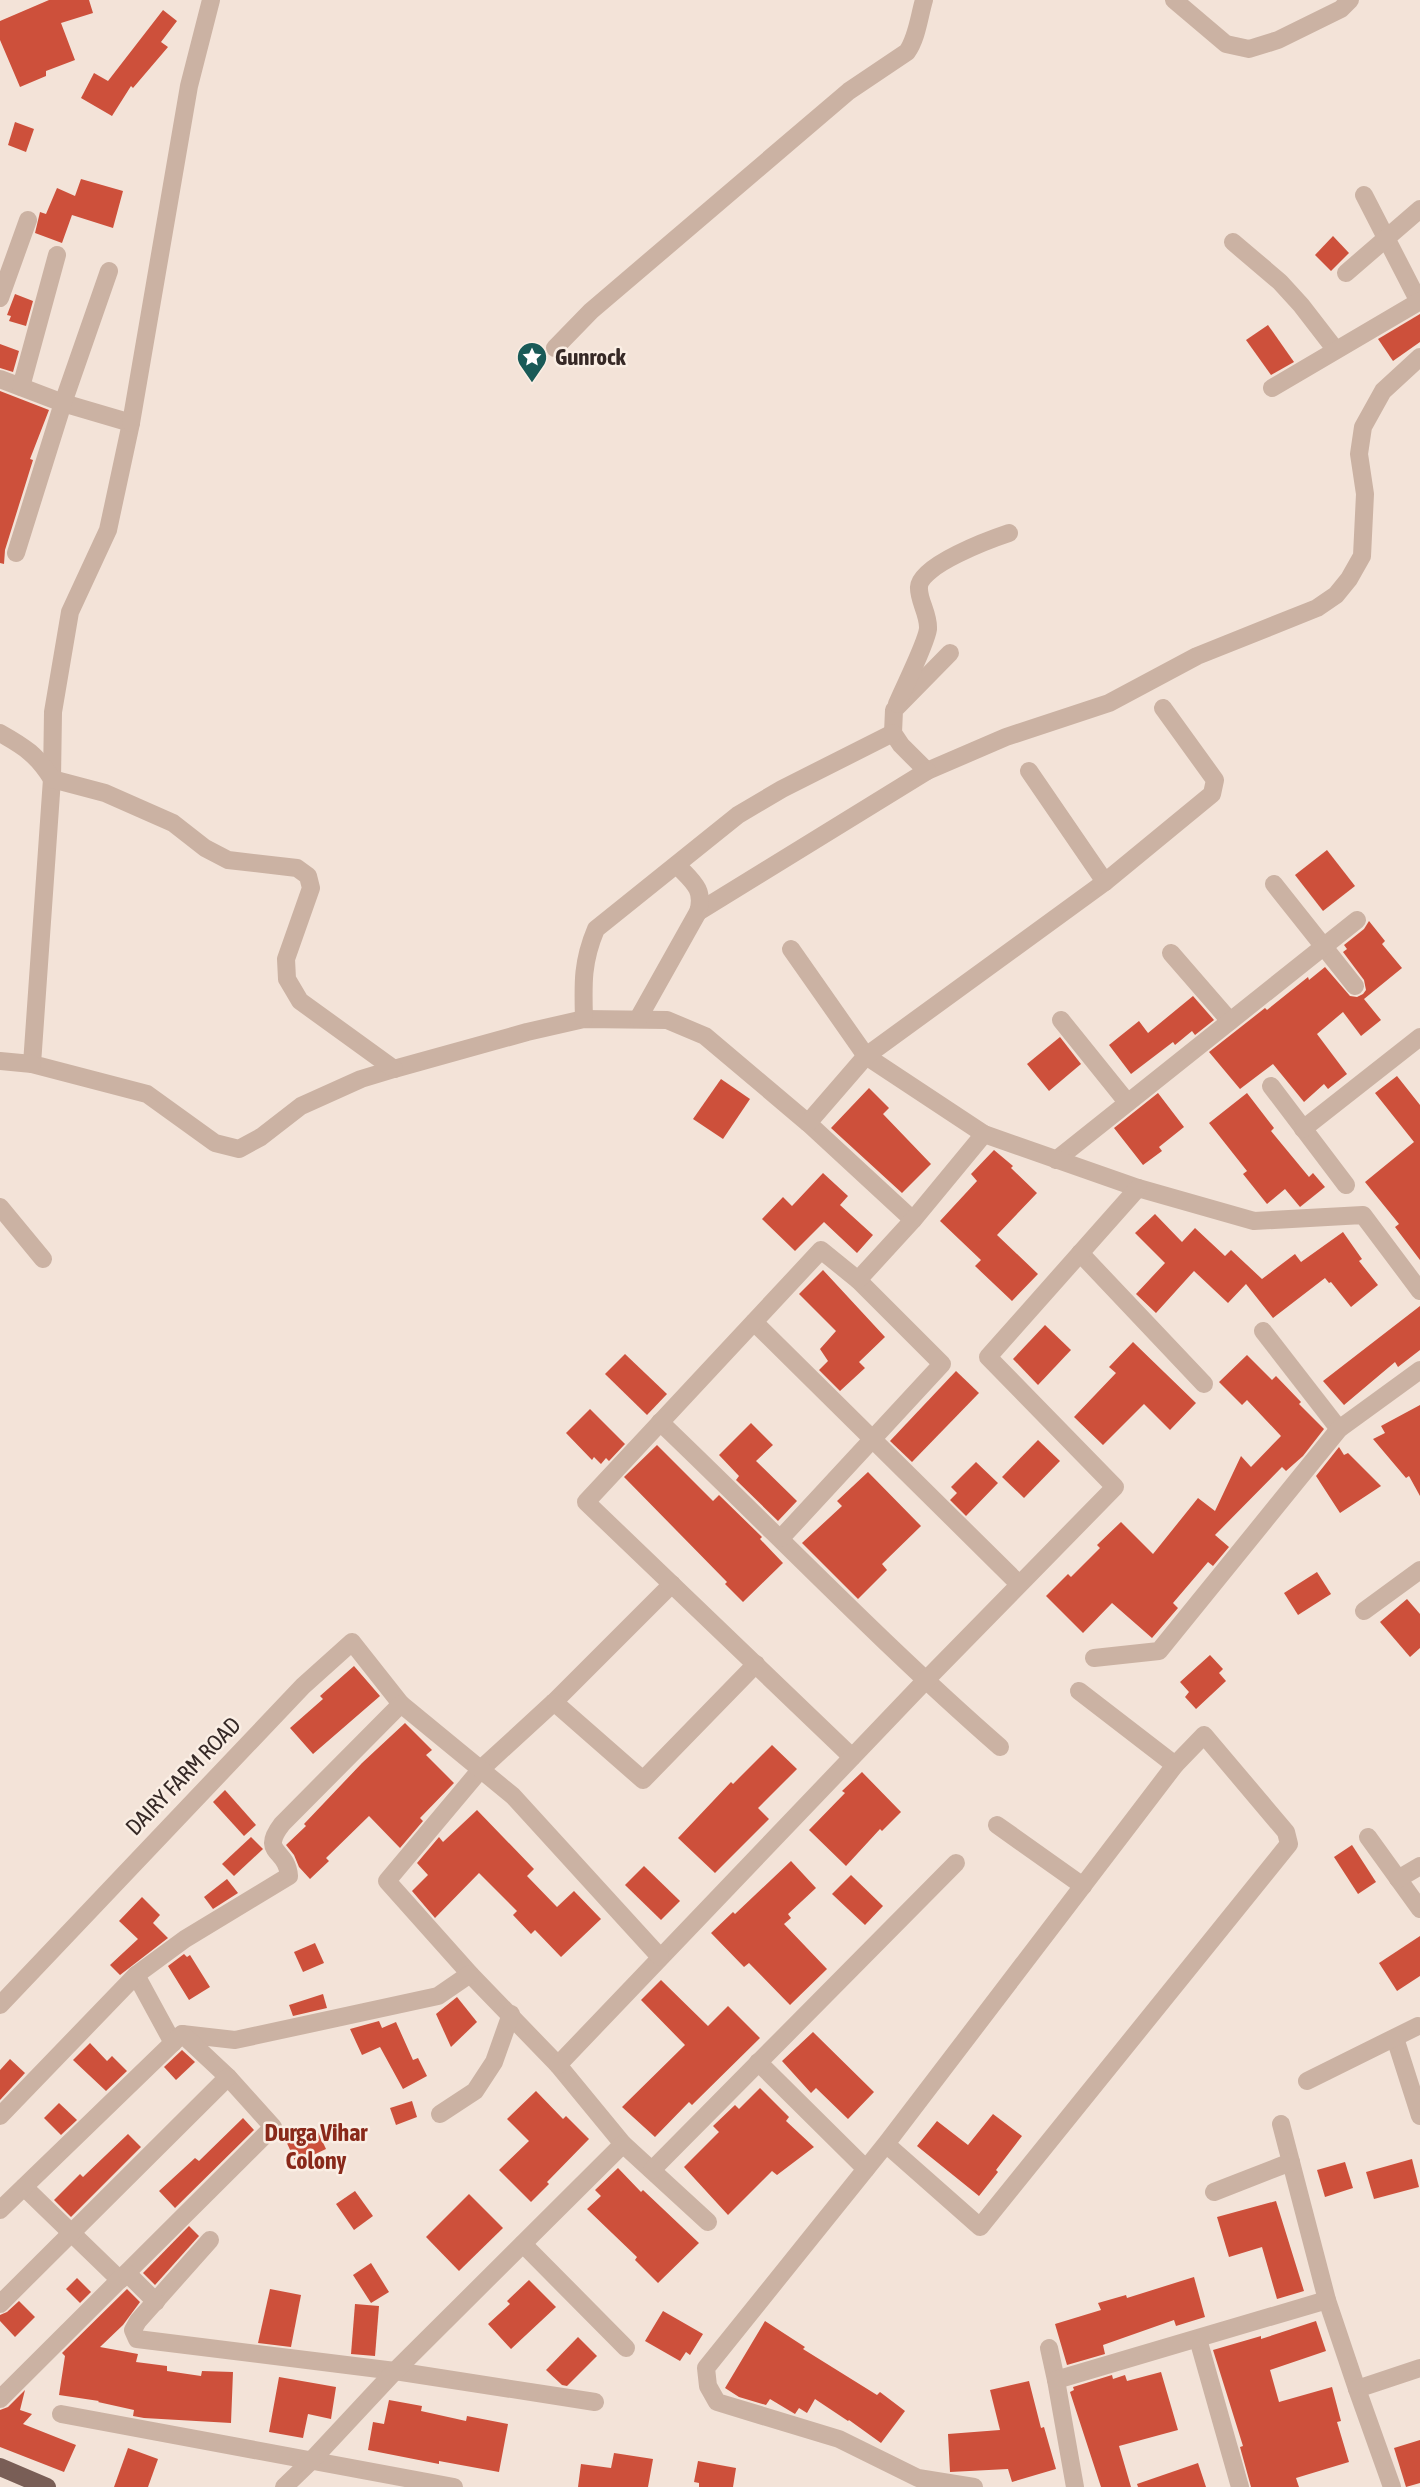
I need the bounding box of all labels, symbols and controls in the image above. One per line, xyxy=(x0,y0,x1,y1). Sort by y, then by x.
place icon: Gunrock xyxy=(515,340,549,384)
place label: Gunrock xyxy=(555,344,627,370)
street label: DAIRY FARM ROAD xyxy=(120,1712,246,1840)
district label: Durga Vihar Colony xyxy=(265,2119,368,2174)

